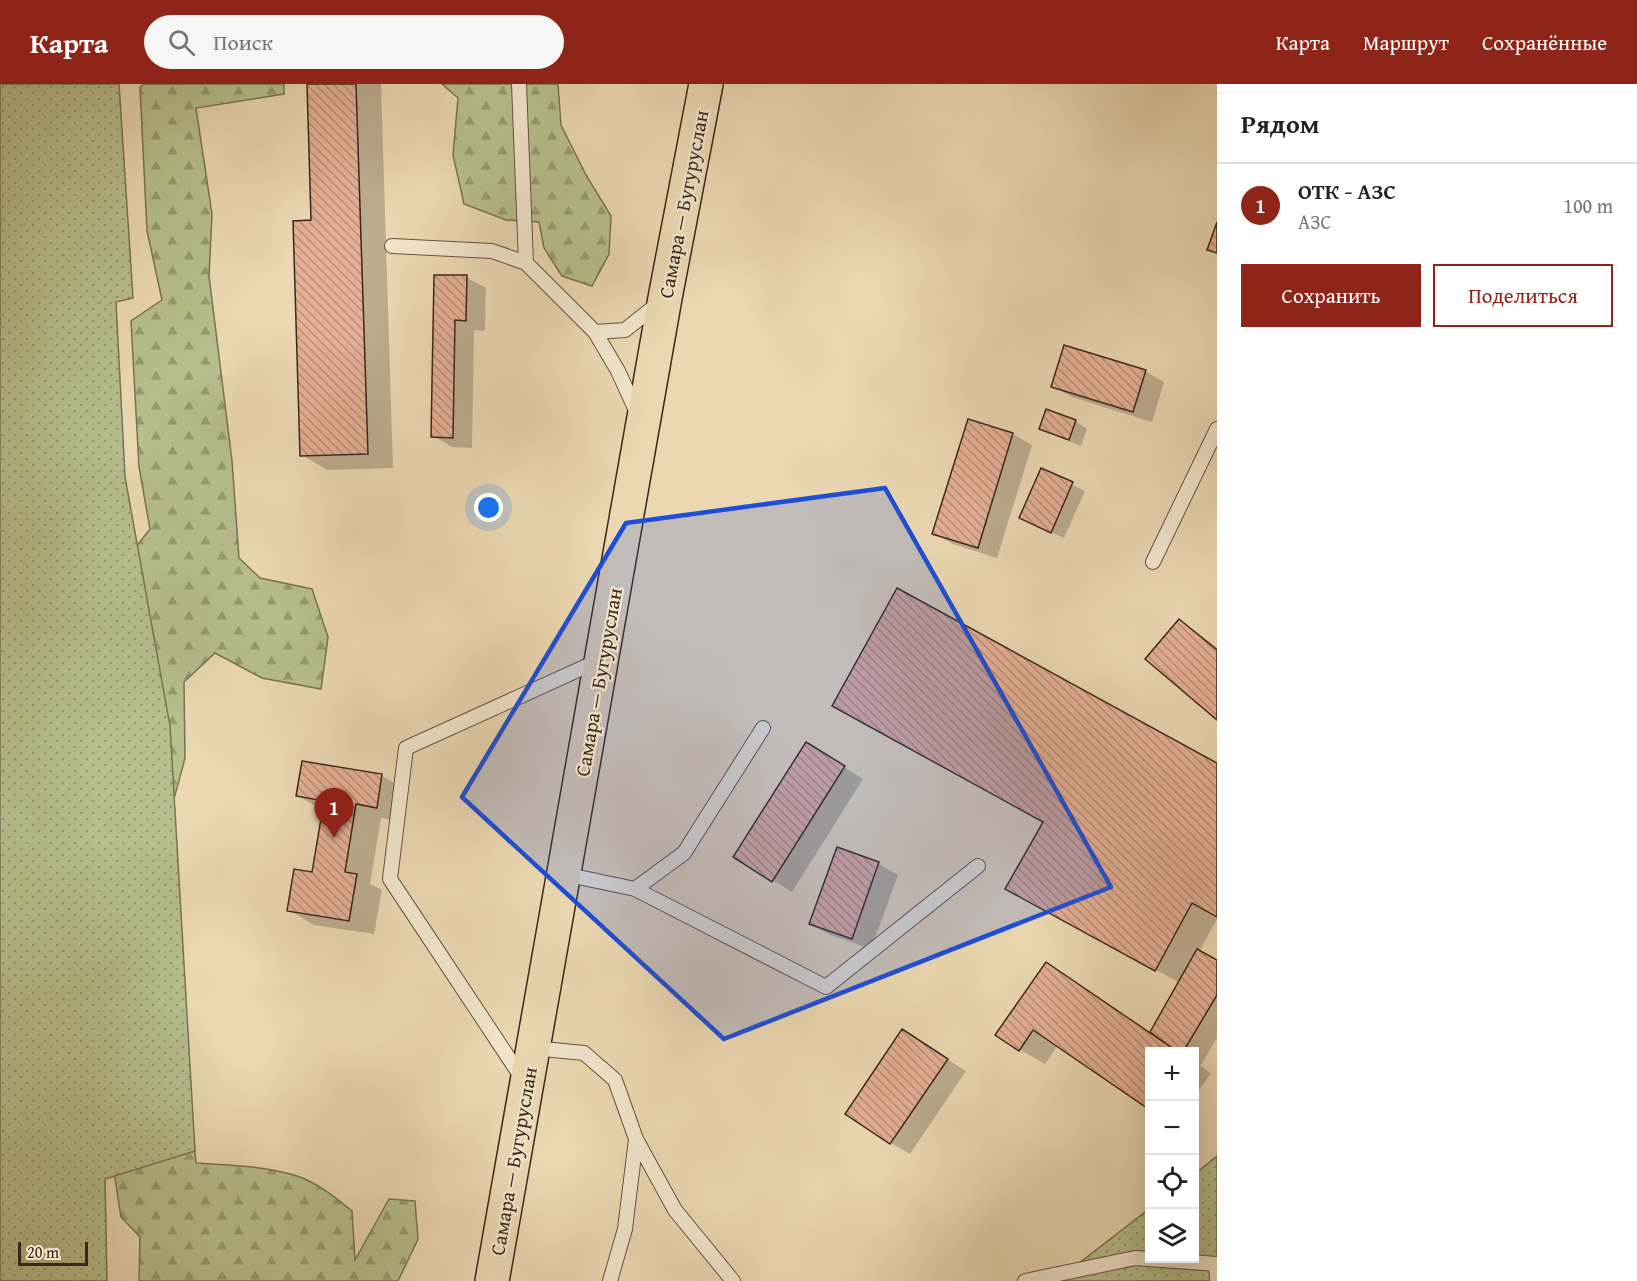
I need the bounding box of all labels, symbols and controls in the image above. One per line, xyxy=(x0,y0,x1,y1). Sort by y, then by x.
search box xyxy=(144,15,564,69)
text: Карта xyxy=(30,22,108,63)
icon: search xyxy=(165,26,198,59)
text: Поиск xyxy=(213,26,273,58)
text: Карта xyxy=(1276,27,1330,58)
text: Маршрут xyxy=(1363,27,1449,58)
text: Сохранённые xyxy=(1482,27,1607,58)
text: Рядом xyxy=(1241,104,1319,143)
street label: Самара — Бугуруслан xyxy=(651,107,716,301)
text: ОТК - АЗС xyxy=(1298,175,1396,207)
text: 1 xyxy=(1255,191,1266,220)
text: 100 m xyxy=(1563,191,1613,220)
text: АЗС xyxy=(1298,207,1331,236)
button: Сохранить xyxy=(1241,264,1421,327)
button: Поделиться xyxy=(1433,264,1613,327)
your location xyxy=(474,493,503,522)
street label: Самара — Бугуруслан xyxy=(567,585,629,779)
pin: 1 xyxy=(314,788,354,838)
map controls xyxy=(1145,1047,1199,1263)
button: + xyxy=(1145,1047,1199,1101)
street label: Самара — Бугуруслан xyxy=(482,1064,544,1258)
button: − xyxy=(1145,1101,1199,1155)
button: locate xyxy=(1145,1155,1199,1209)
button: layers xyxy=(1145,1209,1199,1263)
scale bar xyxy=(18,1239,88,1266)
text: 20 m xyxy=(27,1240,59,1264)

